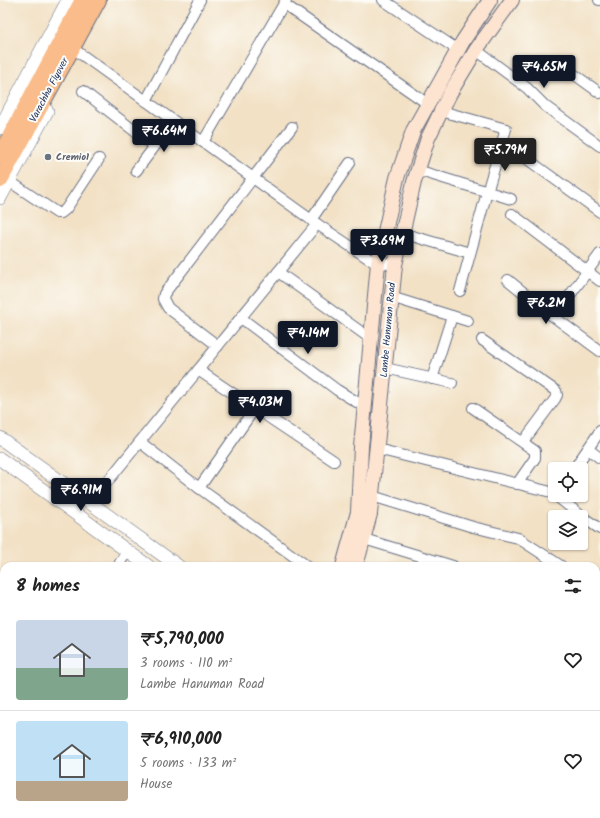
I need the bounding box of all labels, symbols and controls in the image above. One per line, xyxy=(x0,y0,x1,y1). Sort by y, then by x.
street label: Varachha Flyover xyxy=(25,54,73,125)
pin: ₹4.65M xyxy=(511,55,577,89)
text: ₹4.65M xyxy=(522,57,566,78)
pin: ₹6.64M xyxy=(131,119,197,153)
text: ₹6.64M xyxy=(141,121,187,142)
pin: ₹5.79M xyxy=(472,138,538,172)
text: ₹5.79M xyxy=(483,140,527,161)
place label: Cremio1 xyxy=(56,149,89,165)
marker: Cremio1 xyxy=(43,152,53,162)
pin: ₹3.69M xyxy=(349,229,415,263)
text: ₹3.69M xyxy=(360,231,404,252)
street label: Lambe Hanuman Road xyxy=(376,281,400,378)
pin: ₹6.2M xyxy=(518,291,574,325)
text: ₹6.2M xyxy=(527,293,565,314)
pin: ₹4.14M xyxy=(275,321,341,355)
text: ₹4.14M xyxy=(287,323,329,344)
pin: ₹4.03M xyxy=(227,390,293,424)
text: ₹4.03M xyxy=(237,392,283,413)
map controls xyxy=(548,462,588,550)
button: locate xyxy=(548,462,588,502)
pin: ₹6.91M xyxy=(48,478,114,512)
text: ₹6.91M xyxy=(60,480,102,501)
button: layers xyxy=(548,510,588,550)
text: 8 homes xyxy=(16,573,80,600)
icon: filters xyxy=(562,575,584,597)
text: ₹5,790,000 xyxy=(140,626,224,653)
icon: home xyxy=(48,636,96,684)
icon: heart xyxy=(562,649,584,671)
text: 3 rooms · 110 m² xyxy=(140,653,232,674)
text: Lambe Hanuman Road xyxy=(140,674,264,695)
text: ₹6,910,000 xyxy=(140,726,222,753)
icon: home xyxy=(48,737,96,785)
icon: heart xyxy=(562,750,584,772)
text: 5 rooms · 133 m² xyxy=(140,753,236,774)
text: House xyxy=(140,774,172,795)

